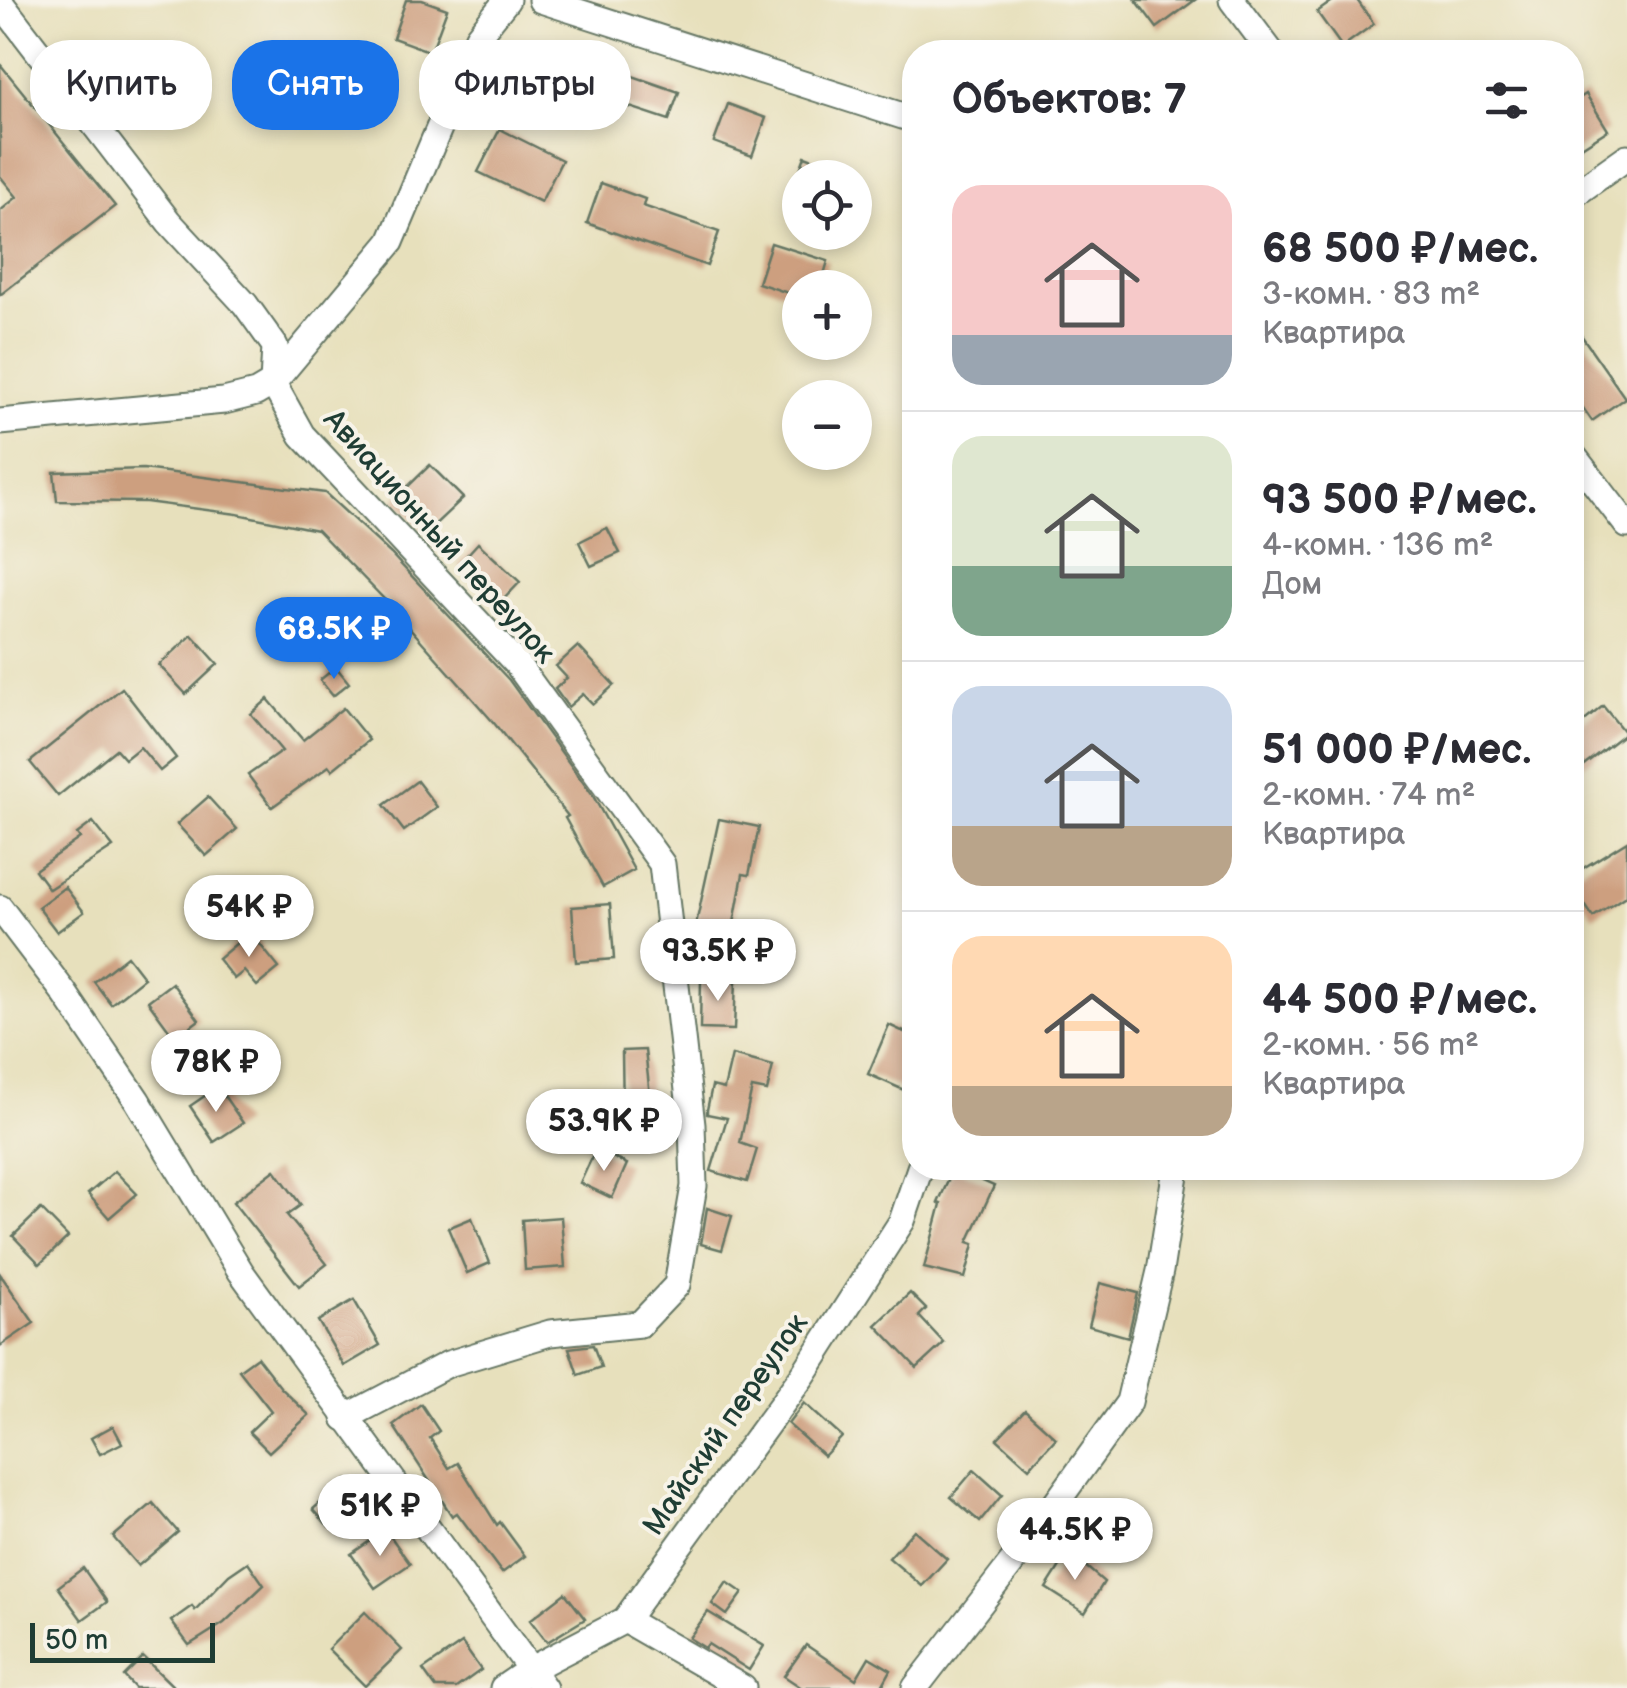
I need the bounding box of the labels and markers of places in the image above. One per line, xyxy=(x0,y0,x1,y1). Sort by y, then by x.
pin: 68.5K ₽ xyxy=(242,597,426,682)
pin: 54K ₽ xyxy=(179,875,319,960)
pin: 93.5K ₽ xyxy=(626,919,810,1004)
pin: 78K ₽ xyxy=(146,1030,286,1115)
pin: 53.9K ₽ xyxy=(512,1089,696,1174)
pin: 51K ₽ xyxy=(310,1474,450,1559)
pin: 44.5K ₽ xyxy=(983,1498,1167,1583)

